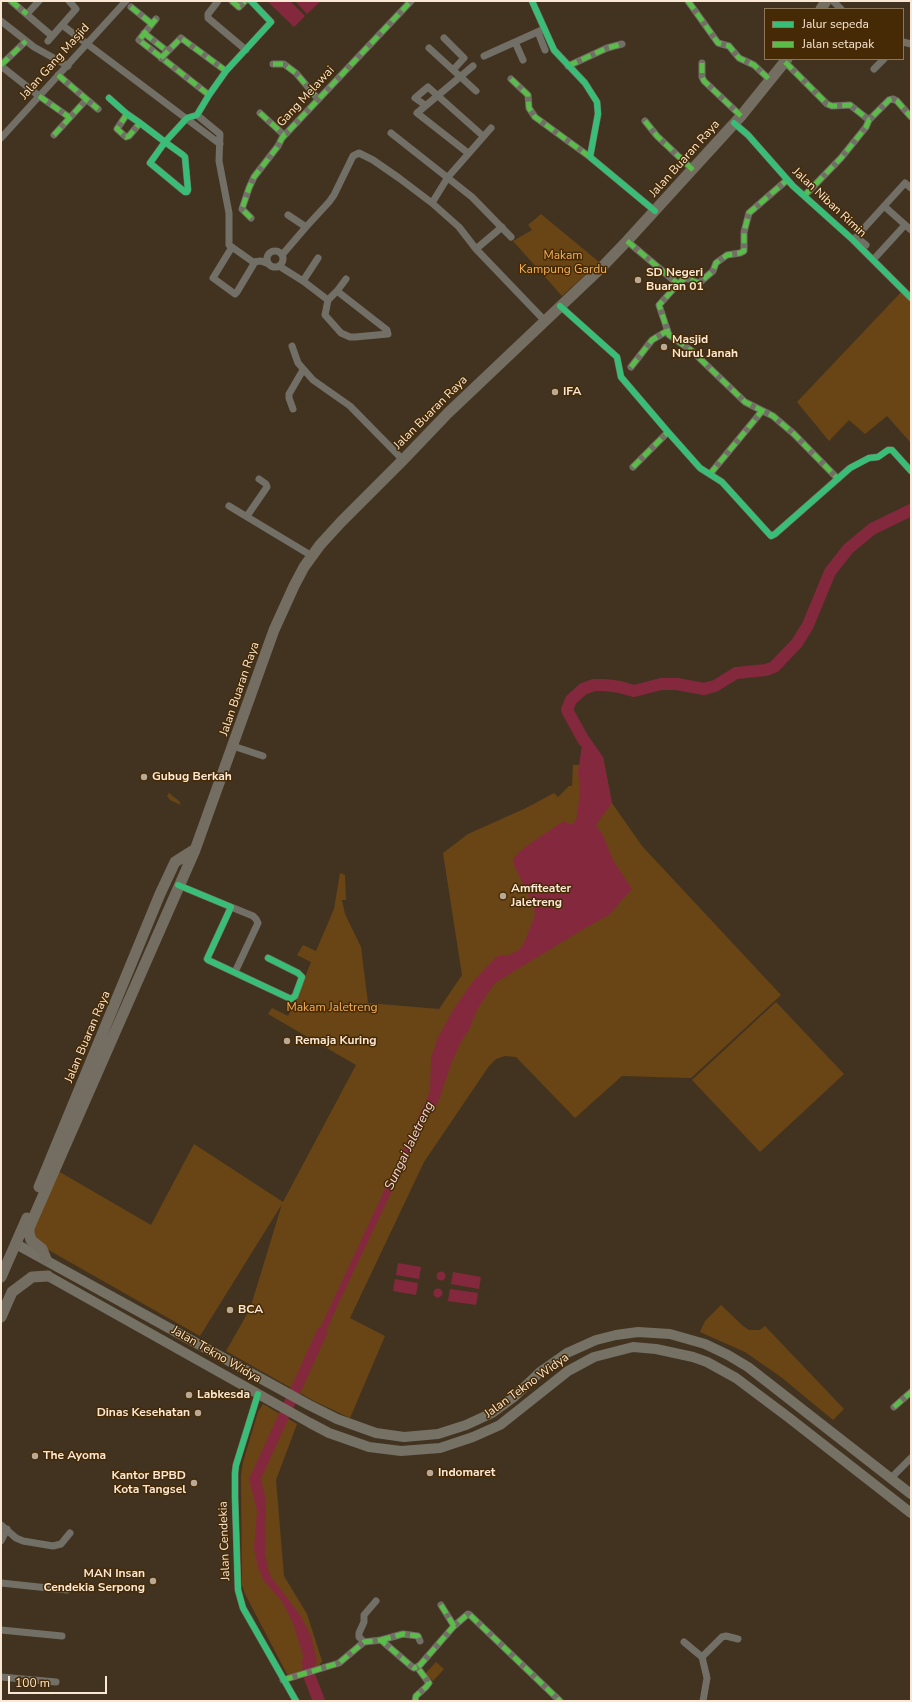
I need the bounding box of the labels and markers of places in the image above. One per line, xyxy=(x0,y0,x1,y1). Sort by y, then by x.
place label: SD Negeri Buaran 01 xyxy=(646,266,704,294)
marker: SD Negeri Buaran 01 xyxy=(633,275,643,285)
place label: Masjid Nurul Janah xyxy=(672,333,738,361)
marker: Masjid Nurul Janah xyxy=(659,342,669,352)
place label: IFA xyxy=(563,385,581,399)
marker: IFA xyxy=(550,387,560,397)
place label: Gubug Berkah xyxy=(152,770,232,784)
marker: Gubug Berkah xyxy=(139,772,149,782)
place label: Amfiteater Jaletreng xyxy=(511,882,571,910)
marker: Amfiteater Jaletreng xyxy=(498,891,508,901)
place label: Remaja Kuring xyxy=(295,1034,376,1048)
marker: Remaja Kuring xyxy=(282,1036,292,1046)
place label: BCA xyxy=(238,1303,263,1317)
marker: BCA xyxy=(225,1305,235,1315)
place label: Labkesda xyxy=(197,1388,250,1402)
marker: Labkesda xyxy=(184,1390,194,1400)
place label: Dinas Kesehatan xyxy=(97,1406,190,1420)
marker: Dinas Kesehatan xyxy=(193,1408,203,1418)
place label: The Ayoma xyxy=(43,1449,106,1463)
marker: The Ayoma xyxy=(30,1451,40,1461)
place label: Indomaret xyxy=(438,1466,495,1480)
marker: Indomaret xyxy=(425,1468,435,1478)
place label: Kantor BPBD Kota Tangsel xyxy=(112,1469,186,1497)
marker: Kantor BPBD Kota Tangsel xyxy=(189,1478,199,1488)
place label: MAN Insan Cendekia Serpong xyxy=(44,1567,145,1595)
marker: MAN Insan Cendekia Serpong xyxy=(148,1576,158,1586)

